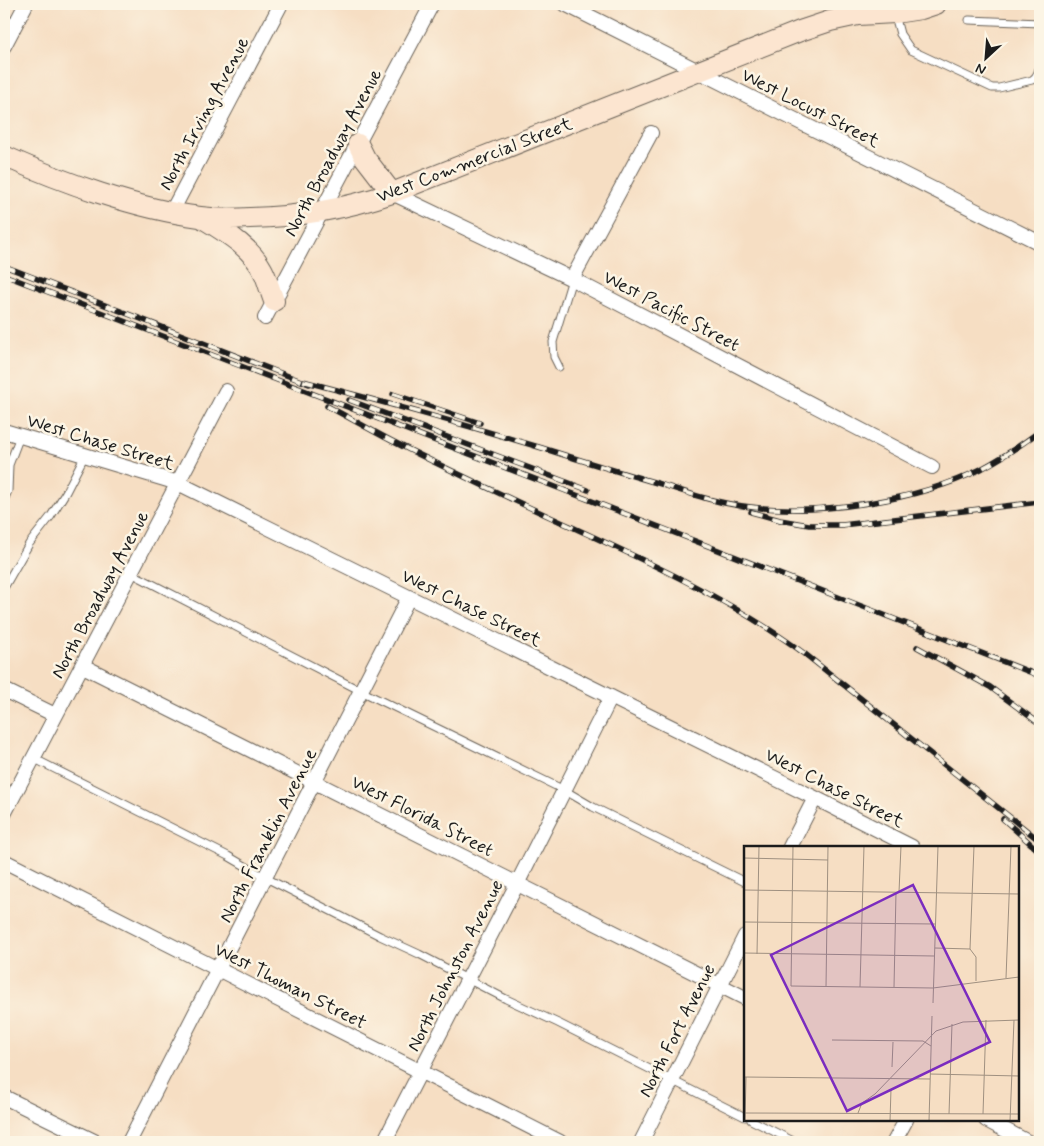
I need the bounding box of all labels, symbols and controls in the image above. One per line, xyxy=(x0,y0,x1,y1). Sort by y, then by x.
street label: North Irving Avenue xyxy=(153,32,256,195)
north arrow xyxy=(962,32,1012,82)
text: N xyxy=(973,59,989,79)
street label: West Locust Street xyxy=(737,63,884,154)
street label: North Broadway Avenue xyxy=(278,64,388,241)
street label: West Commercial Street xyxy=(373,112,576,209)
street label: West Pacific Street xyxy=(599,265,744,358)
street label: West Chase Street xyxy=(24,408,177,477)
street label: North Broadway Avenue xyxy=(45,506,155,683)
street label: West Chase Street xyxy=(397,564,546,653)
street label: West Chase Street xyxy=(761,743,908,834)
street label: North Franklin Avenue xyxy=(213,744,323,927)
street label: West Florida Street xyxy=(347,770,498,863)
inset map xyxy=(744,846,1019,1121)
street label: North Johnston Avenue xyxy=(401,875,510,1056)
street label: West Thoman Street xyxy=(210,937,371,1036)
street label: North Fort Avenue xyxy=(633,960,722,1102)

